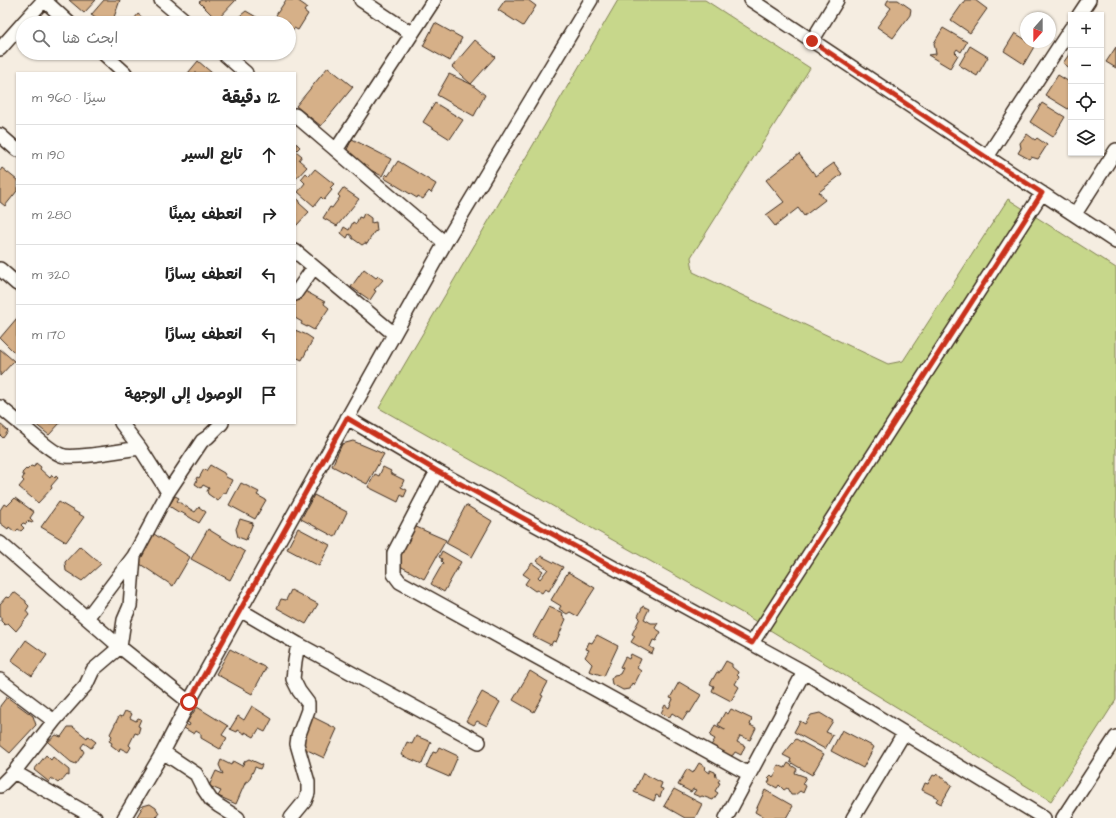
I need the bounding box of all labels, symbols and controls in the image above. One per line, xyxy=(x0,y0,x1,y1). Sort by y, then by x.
north arrow xyxy=(1020,12,1056,48)
map controls xyxy=(1068,12,1104,156)
button: + xyxy=(1068,12,1104,48)
search box xyxy=(16,16,296,60)
icon: search xyxy=(30,27,52,49)
text: ابحث هنا xyxy=(62,28,118,49)
route end xyxy=(803,32,821,50)
button: − xyxy=(1068,48,1104,84)
button: locate xyxy=(1068,84,1104,120)
text: 12 دقيقة xyxy=(222,86,280,110)
text: سيرًا · 960 m xyxy=(32,89,106,107)
button: layers xyxy=(1068,120,1104,156)
text: تابع السير xyxy=(183,144,242,165)
icon: ahead xyxy=(258,144,280,166)
text: 190 m xyxy=(32,146,65,164)
text: انعطف يمينًا xyxy=(169,204,242,225)
icon: right xyxy=(258,204,280,226)
text: 280 m xyxy=(32,206,71,224)
text: انعطف يسارًا xyxy=(165,264,242,285)
icon: left xyxy=(258,264,280,286)
text: 320 m xyxy=(32,266,70,284)
text: انعطف يسارًا xyxy=(165,324,242,345)
icon: left xyxy=(258,324,280,346)
text: 170 m xyxy=(32,326,65,344)
text: الوصول إلى الوجهة xyxy=(125,384,242,405)
icon: arrive xyxy=(258,384,280,406)
route start xyxy=(180,693,198,711)

